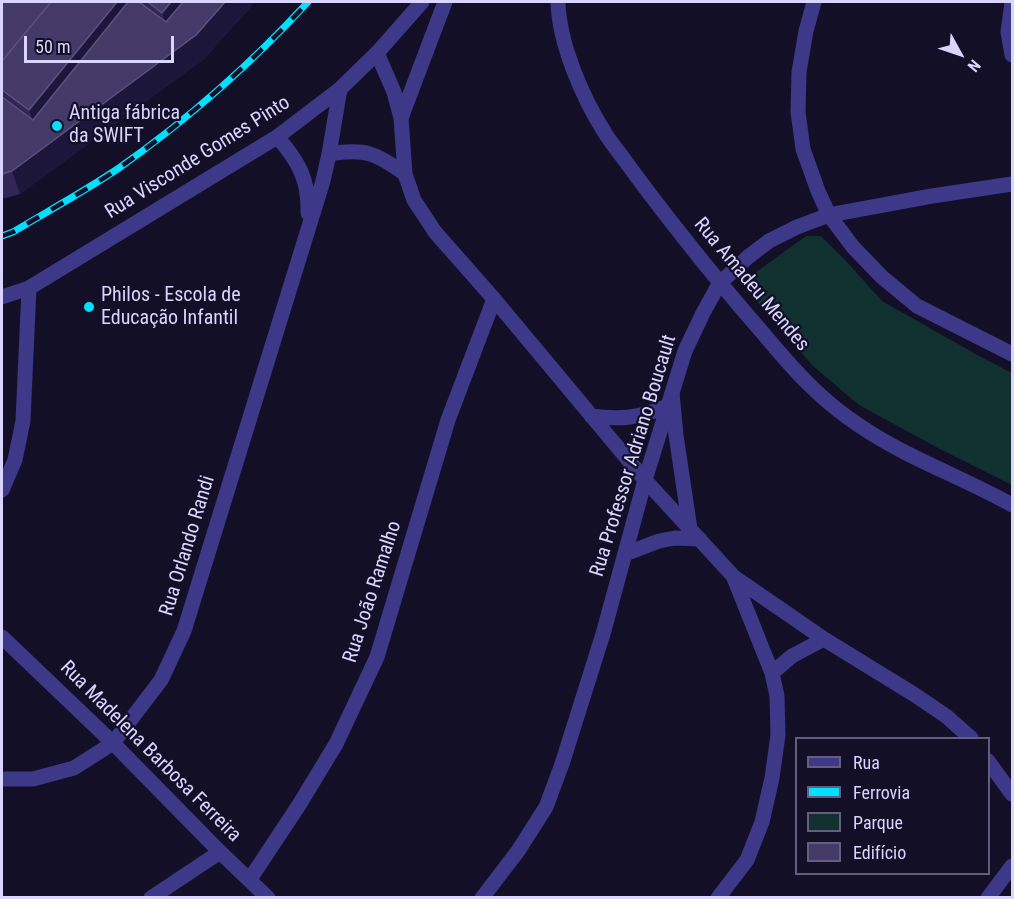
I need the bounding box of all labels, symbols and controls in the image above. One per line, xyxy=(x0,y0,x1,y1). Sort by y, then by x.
scale bar xyxy=(27,24,177,62)
north arrow xyxy=(930,24,990,84)
text: 50 m xyxy=(35,36,70,57)
text: N xyxy=(964,56,985,76)
street label: Rua Visconde Gomes Pinto xyxy=(101,91,295,225)
place label: Antiga fábrica da SWIFT xyxy=(69,102,180,149)
marker: Antiga fábrica da SWIFT xyxy=(50,119,64,133)
street label: Rua Amadeu Mendes xyxy=(688,213,814,357)
place label: Philos - Escola de Educação Infantil xyxy=(101,284,241,331)
marker: Philos - Escola de Educação Infantil xyxy=(82,300,96,314)
street label: Rua Professor Adriano Boucault xyxy=(586,332,682,580)
street label: Rua Orlando Randi xyxy=(155,473,221,619)
street label: Rua João Ramalho xyxy=(339,518,407,666)
street label: Rua Madelena Barbosa Ferreira xyxy=(55,657,245,847)
legend xyxy=(795,737,990,875)
text: Rua xyxy=(853,752,880,773)
text: Ferrovia xyxy=(853,782,910,803)
text: Parque xyxy=(853,812,903,833)
text: Edifício xyxy=(853,842,906,863)

